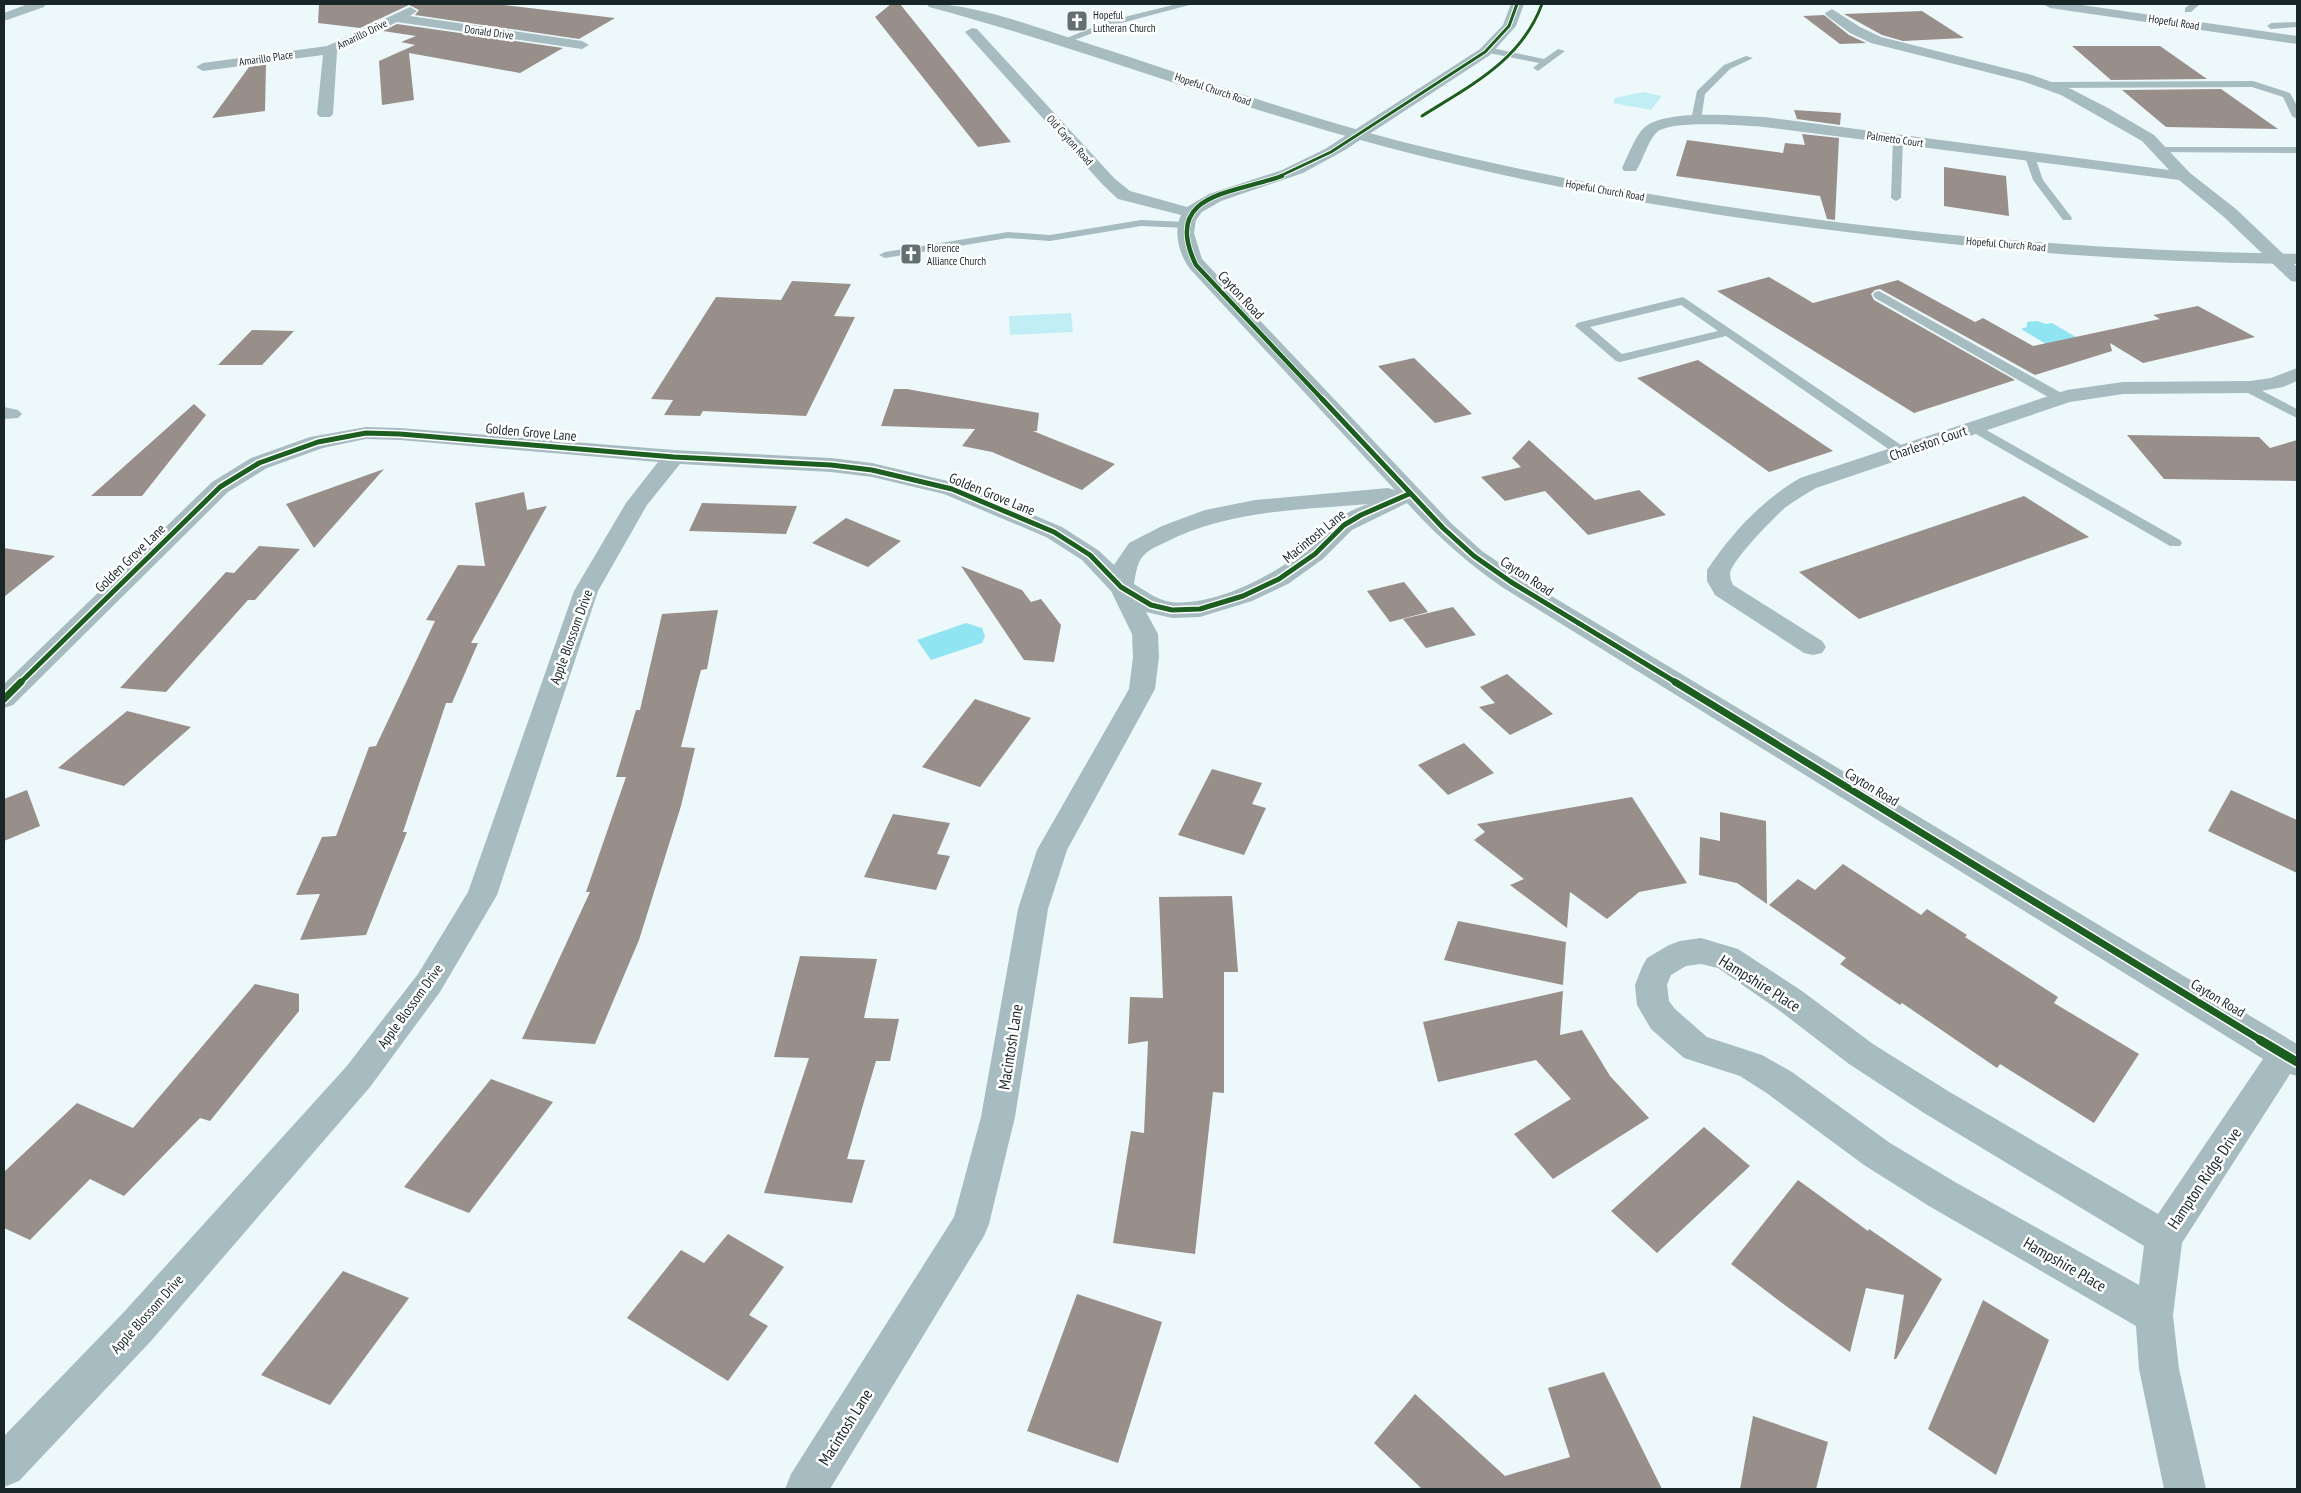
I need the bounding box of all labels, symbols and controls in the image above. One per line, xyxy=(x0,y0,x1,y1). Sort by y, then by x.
place label: Hopeful Lutheran Church xyxy=(1093,8,1156,35)
church icon: Hopeful Lutheran Church xyxy=(1065,9,1089,33)
street label: Hopeful Road xyxy=(2148,11,2201,33)
street label: Amarillo Drive xyxy=(334,16,390,52)
street label: Donald Drive xyxy=(464,22,515,42)
street label: Amarillo Place xyxy=(238,47,294,69)
street label: Hopeful Church Road xyxy=(1173,69,1253,109)
street label: Old Cayton Road xyxy=(1044,112,1096,168)
street label: Palmetto Court xyxy=(1866,128,1924,150)
street label: Hopeful Church Road xyxy=(1564,176,1646,204)
street label: Hopeful Church Road xyxy=(1966,234,2047,254)
place label: Florence Alliance Church xyxy=(927,241,986,268)
church icon: Florence Alliance Church xyxy=(899,242,923,266)
street label: Cayton Road xyxy=(1214,267,1268,323)
street label: Golden Grove Lane xyxy=(485,419,577,445)
street label: Charleston Court xyxy=(1887,421,1969,465)
street label: Golden Grove Lane xyxy=(946,469,1038,519)
street label: Macintosh Lane xyxy=(1279,505,1349,567)
street label: Golden Grove Lane xyxy=(91,520,169,596)
street label: Cayton Road xyxy=(1497,552,1557,600)
street label: Apple Blossom Drive xyxy=(545,587,597,687)
street label: Cayton Road xyxy=(1842,764,1902,810)
street label: Hampshire Place xyxy=(1716,950,1804,1016)
street label: Apple Blossom Drive xyxy=(373,960,447,1052)
street label: Cayton Road xyxy=(2188,975,2248,1021)
street label: Macintosh Lane xyxy=(993,1003,1027,1091)
street label: Hampton Ridge Drive xyxy=(2163,1123,2245,1233)
street label: Hampshire Place xyxy=(2020,1232,2110,1296)
street label: Apple Blossom Drive xyxy=(107,1271,187,1357)
street label: Macintosh Lane xyxy=(814,1385,876,1469)

